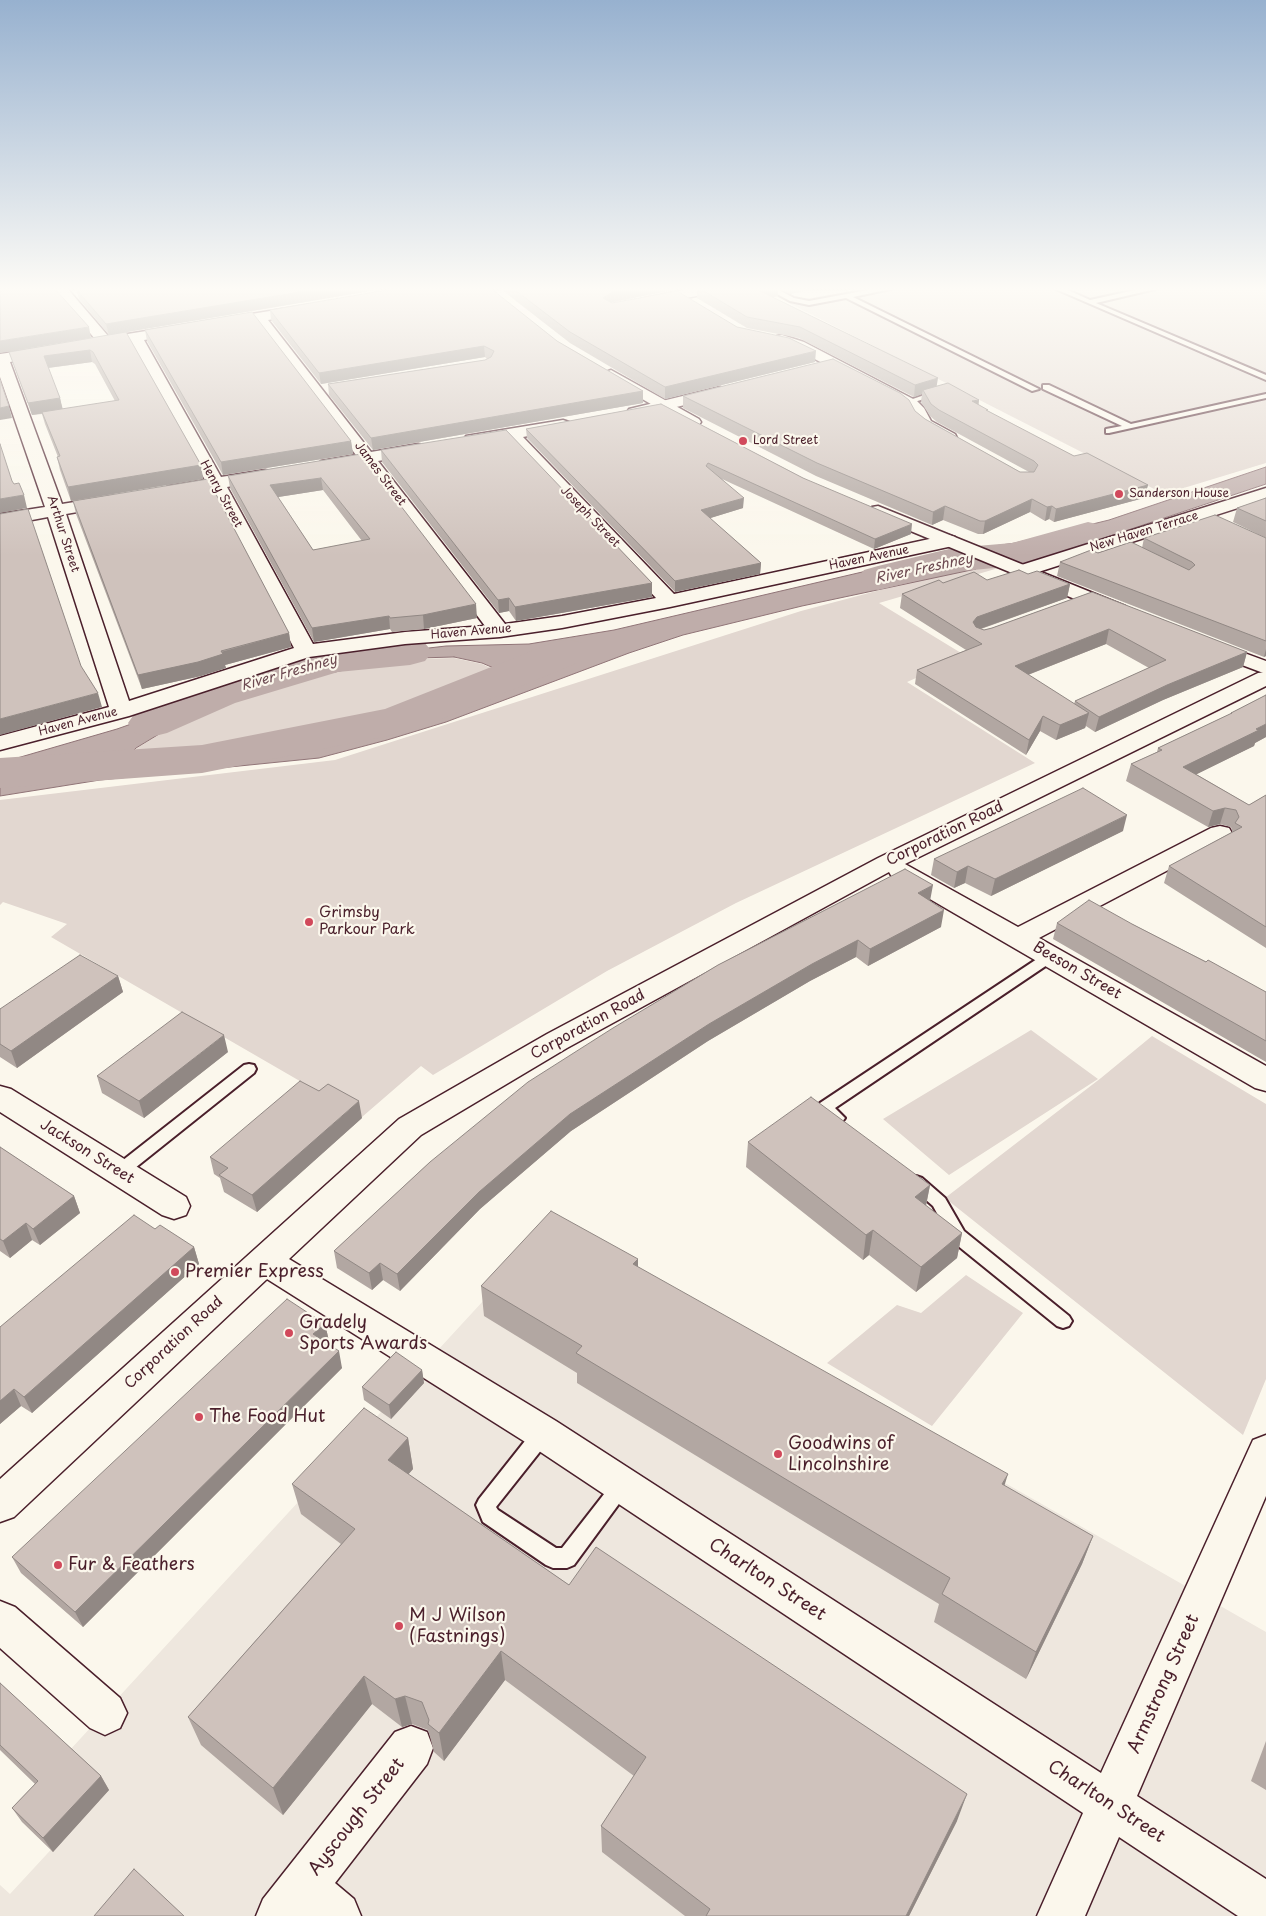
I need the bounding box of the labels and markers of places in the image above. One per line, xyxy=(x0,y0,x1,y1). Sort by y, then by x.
place label: Lord Street xyxy=(753,434,818,448)
marker: Lord Street xyxy=(737,435,749,447)
place label: Sanderson House xyxy=(1129,487,1229,501)
marker: Sanderson House xyxy=(1113,488,1125,500)
place label: Grimsby Parkour Park xyxy=(319,904,415,939)
marker: Grimsby Parkour Park xyxy=(303,916,315,928)
place label: Premier Express xyxy=(185,1261,324,1283)
marker: Premier Express xyxy=(169,1266,181,1278)
place label: Gradely Sports Awards xyxy=(299,1312,427,1355)
marker: Gradely Sports Awards xyxy=(283,1327,295,1339)
place label: The Food Hut xyxy=(209,1406,325,1428)
marker: The Food Hut xyxy=(193,1411,205,1423)
place label: Goodwins of Lincolnshire xyxy=(788,1433,894,1476)
marker: Goodwins of Lincolnshire xyxy=(772,1448,784,1460)
place label: Fur & Feathers xyxy=(68,1554,195,1576)
marker: Fur & Feathers xyxy=(52,1559,64,1571)
place label: M J Wilson (Fastnings) xyxy=(409,1605,506,1648)
marker: M J Wilson (Fastnings) xyxy=(393,1620,405,1632)

